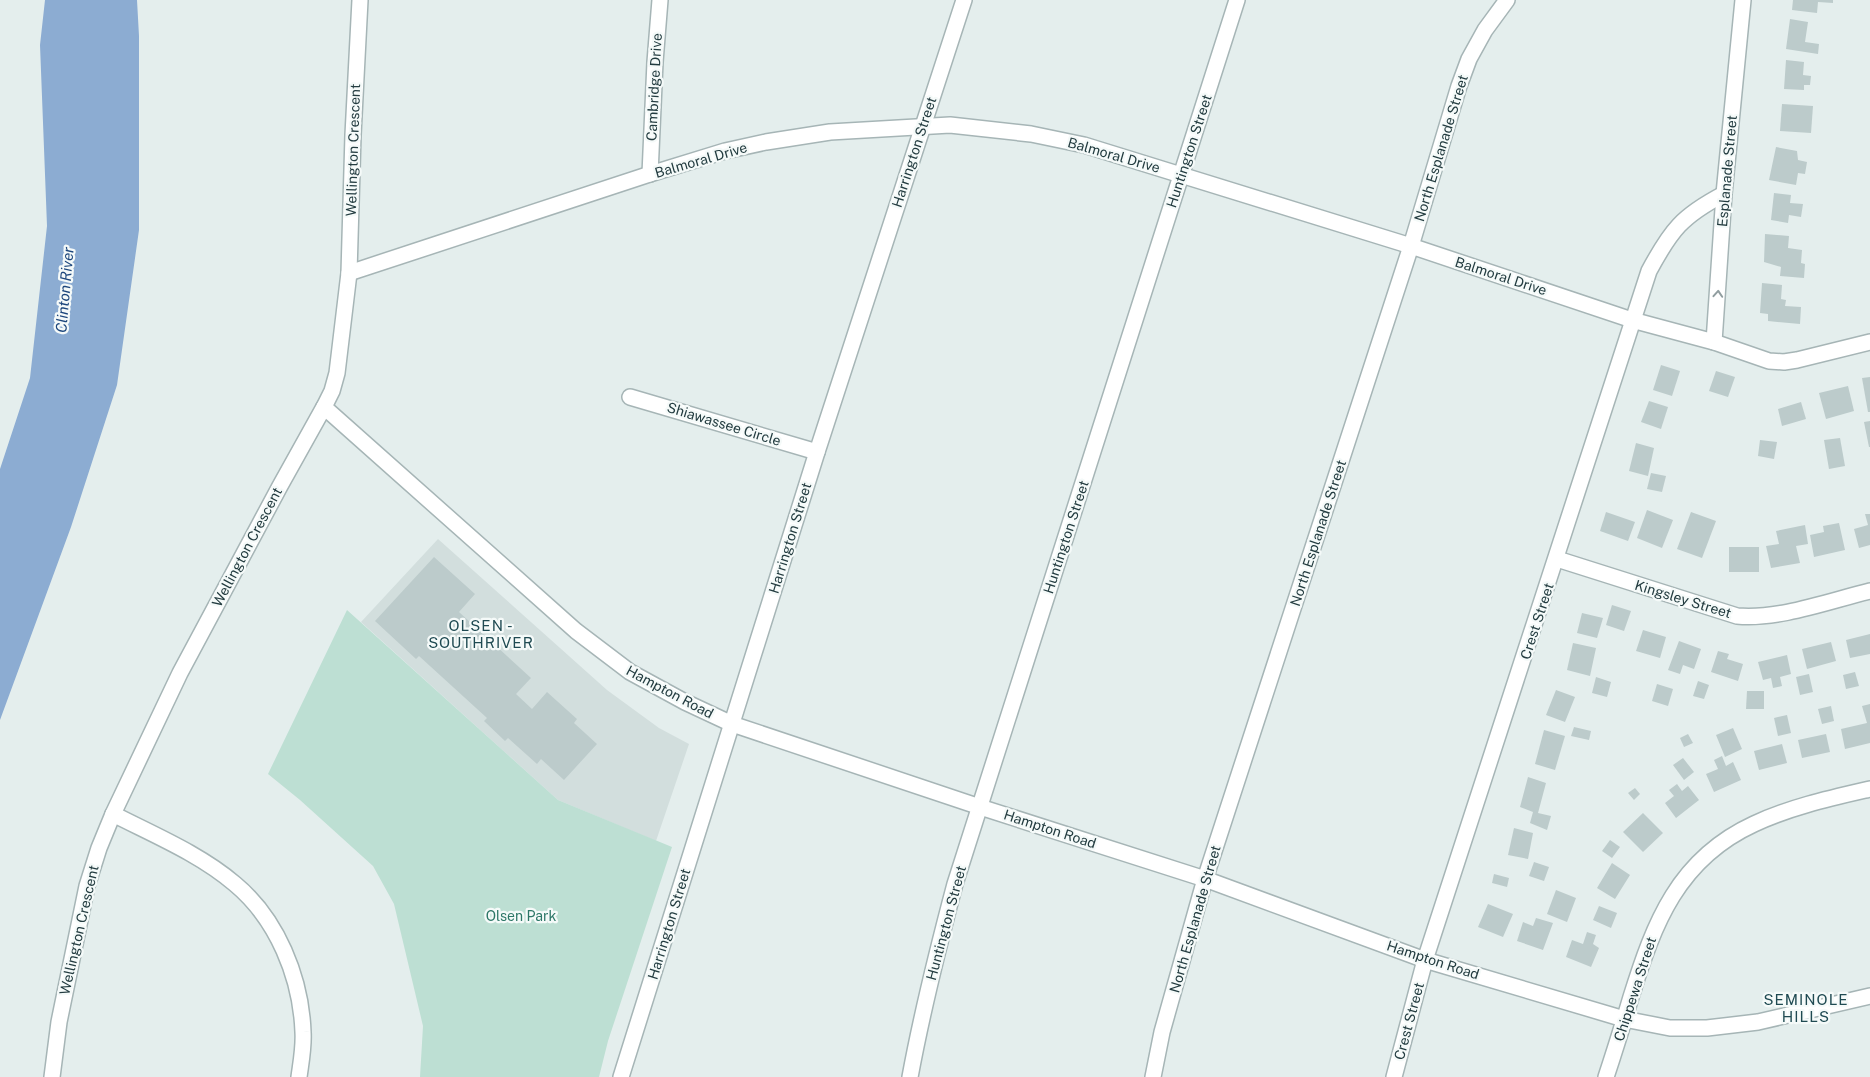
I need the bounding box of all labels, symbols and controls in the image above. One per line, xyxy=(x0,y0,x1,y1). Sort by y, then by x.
street label: Cambridge Drive xyxy=(643,32,665,141)
street label: North Esplanade Street xyxy=(1411,73,1471,223)
street label: Wellington Crescent xyxy=(343,83,363,217)
street label: Huntington Street xyxy=(1163,92,1215,210)
street label: Harrington Street xyxy=(889,95,939,209)
street label: Esplanade Street xyxy=(1714,114,1740,228)
street label: Balmoral Drive xyxy=(1066,134,1162,176)
street label: Balmoral Drive xyxy=(653,139,749,181)
water label: Clinton River xyxy=(52,246,77,334)
street label: Balmoral Drive xyxy=(1453,254,1549,298)
one-way arrow xyxy=(1712,289,1723,297)
street label: Shiawassee Circle xyxy=(665,399,783,449)
street label: North Esplanade Street xyxy=(1287,458,1349,608)
street label: Huntington Street xyxy=(1040,478,1092,596)
street label: Harrington Street xyxy=(765,481,815,595)
street label: Wellington Crescent xyxy=(209,485,285,609)
street label: Kingsley Street xyxy=(1633,577,1733,621)
street label: Crest Street xyxy=(1517,581,1557,661)
district label: OLSEN - SOUTHRIVER xyxy=(428,617,534,651)
street label: Hampton Road xyxy=(624,662,716,722)
street label: Hampton Road xyxy=(1002,807,1098,851)
street label: North Esplanade Street xyxy=(1166,843,1224,995)
street label: Wellington Crescent xyxy=(56,864,102,996)
street label: Huntington Street xyxy=(923,864,969,982)
street label: Harrington Street xyxy=(644,867,694,981)
park label: Olsen Park xyxy=(486,908,556,924)
street label: Chippewa Street xyxy=(1611,935,1659,1043)
street label: Hampton Road xyxy=(1385,938,1481,982)
street label: Crest Street xyxy=(1391,981,1427,1061)
district label: SEMINOLE HILLS xyxy=(1763,991,1849,1025)

